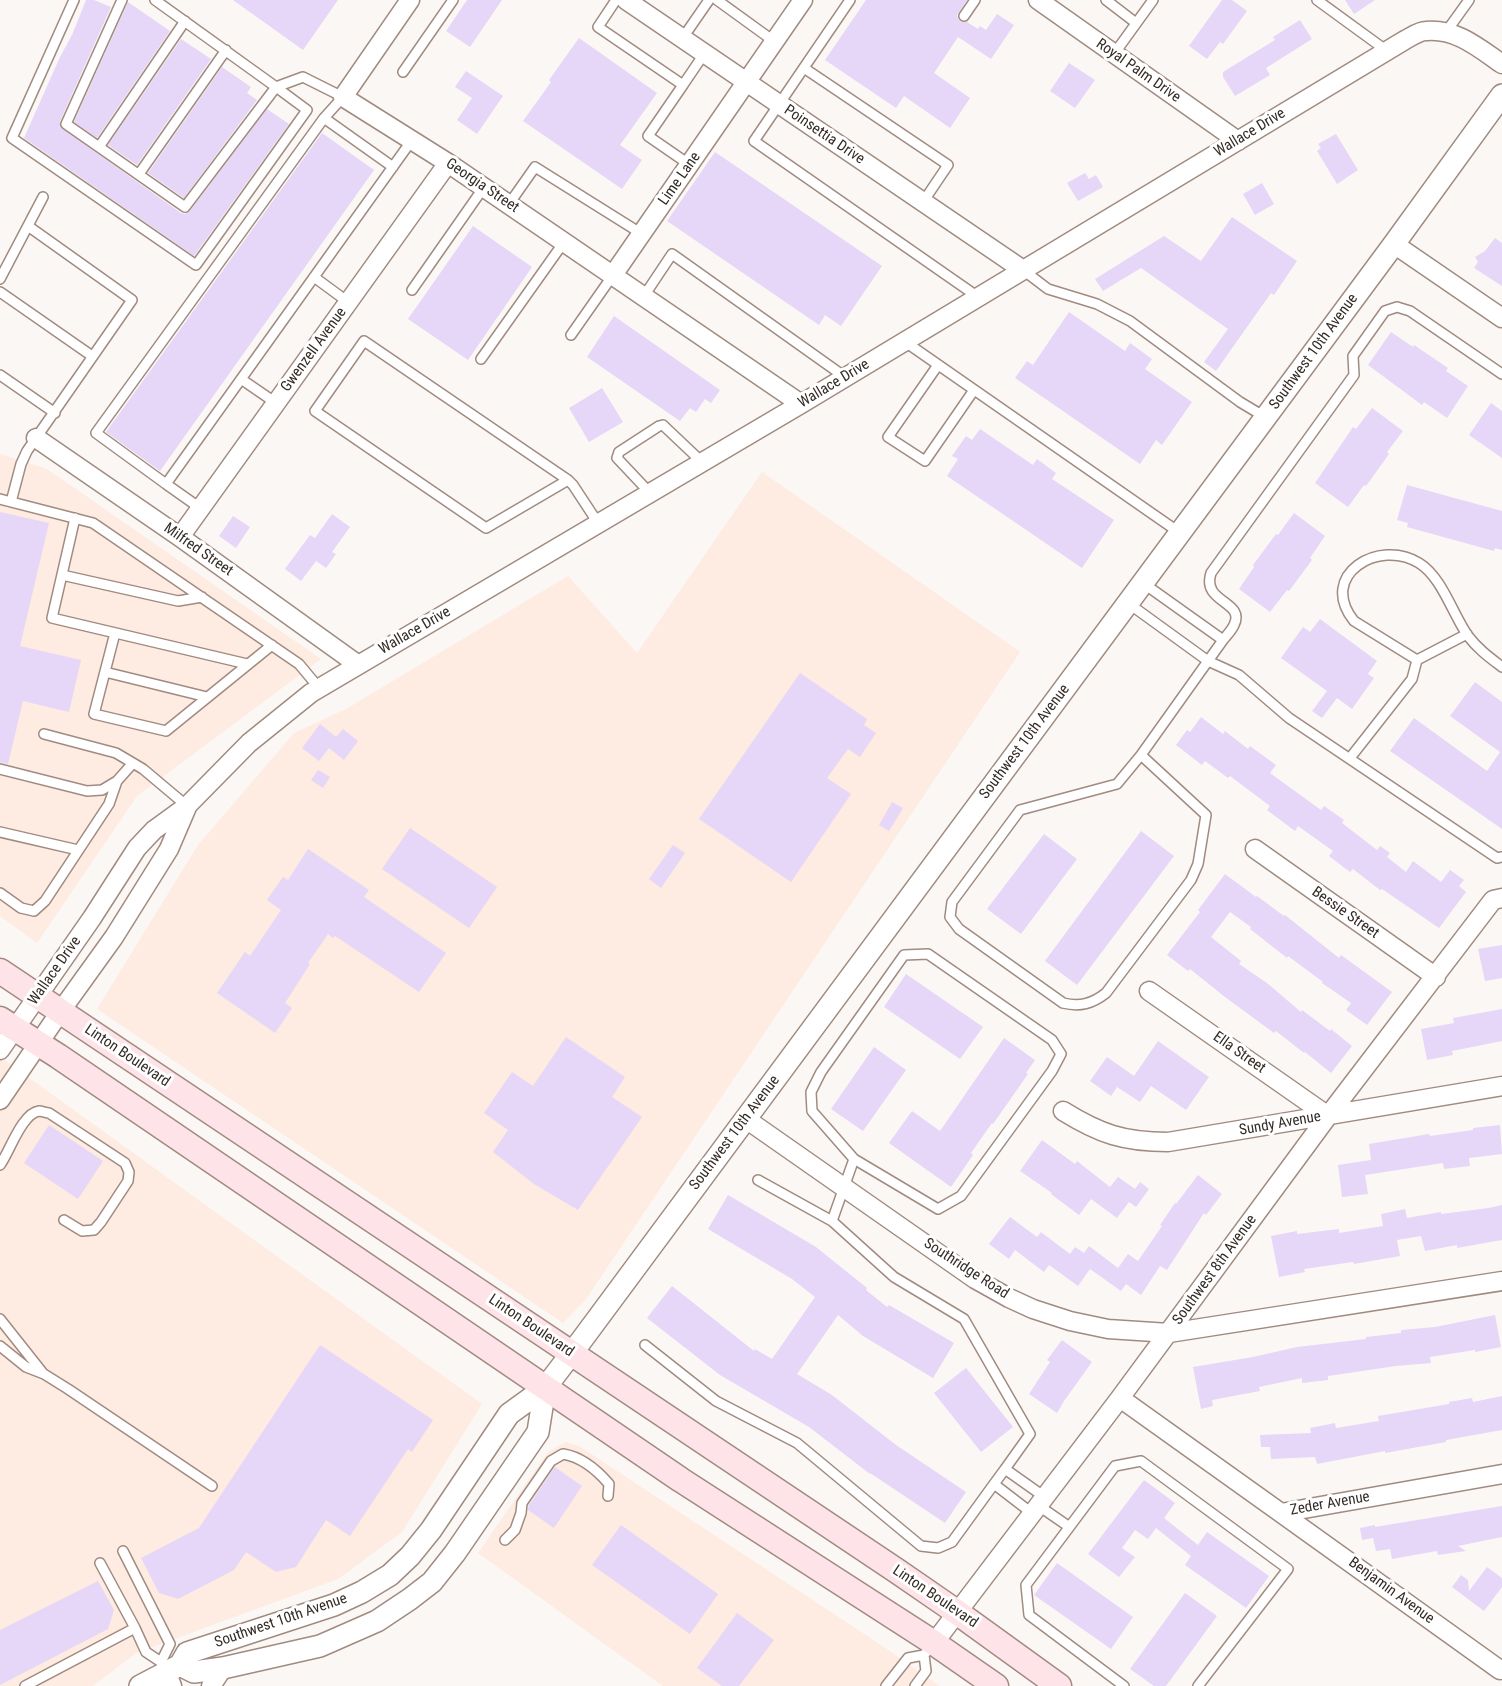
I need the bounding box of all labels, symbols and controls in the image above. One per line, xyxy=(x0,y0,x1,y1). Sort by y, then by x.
street label: Royal Palm Drive xyxy=(1092,35,1184,107)
street label: Poinsettia Drive xyxy=(780,101,868,169)
street label: Wallace Drive xyxy=(1211,105,1289,161)
street label: Lime Lane xyxy=(655,149,705,209)
street label: Georgia Street xyxy=(442,155,522,217)
street label: Southwest 10th Avenue xyxy=(1266,291,1362,413)
street label: Gwenzell Avenue xyxy=(277,304,351,396)
street label: Wallace Drive xyxy=(795,356,873,412)
street label: Milfred Street xyxy=(160,520,236,580)
street label: Wallace Drive xyxy=(376,603,454,659)
street label: Southwest 10th Avenue xyxy=(976,681,1074,803)
street label: Bessie Street xyxy=(1308,883,1382,943)
street label: Wallace Drive xyxy=(25,933,85,1009)
street label: Linton Boulevard xyxy=(81,1021,173,1091)
street label: Ella Street xyxy=(1209,1028,1269,1078)
street label: Southwest 10th Avenue xyxy=(686,1072,784,1194)
street label: Sundy Avenue xyxy=(1238,1108,1322,1140)
street label: Southwest 8th Avenue xyxy=(1169,1212,1261,1328)
street label: Southridge Road xyxy=(920,1235,1012,1303)
street label: Linton Boulevard xyxy=(485,1291,577,1361)
street label: Zeder Avenue xyxy=(1289,1488,1371,1520)
street label: Benjamin Avenue xyxy=(1345,1554,1437,1628)
street label: Linton Boulevard xyxy=(889,1562,981,1632)
street label: Southwest 10th Avenue xyxy=(212,1590,350,1652)

